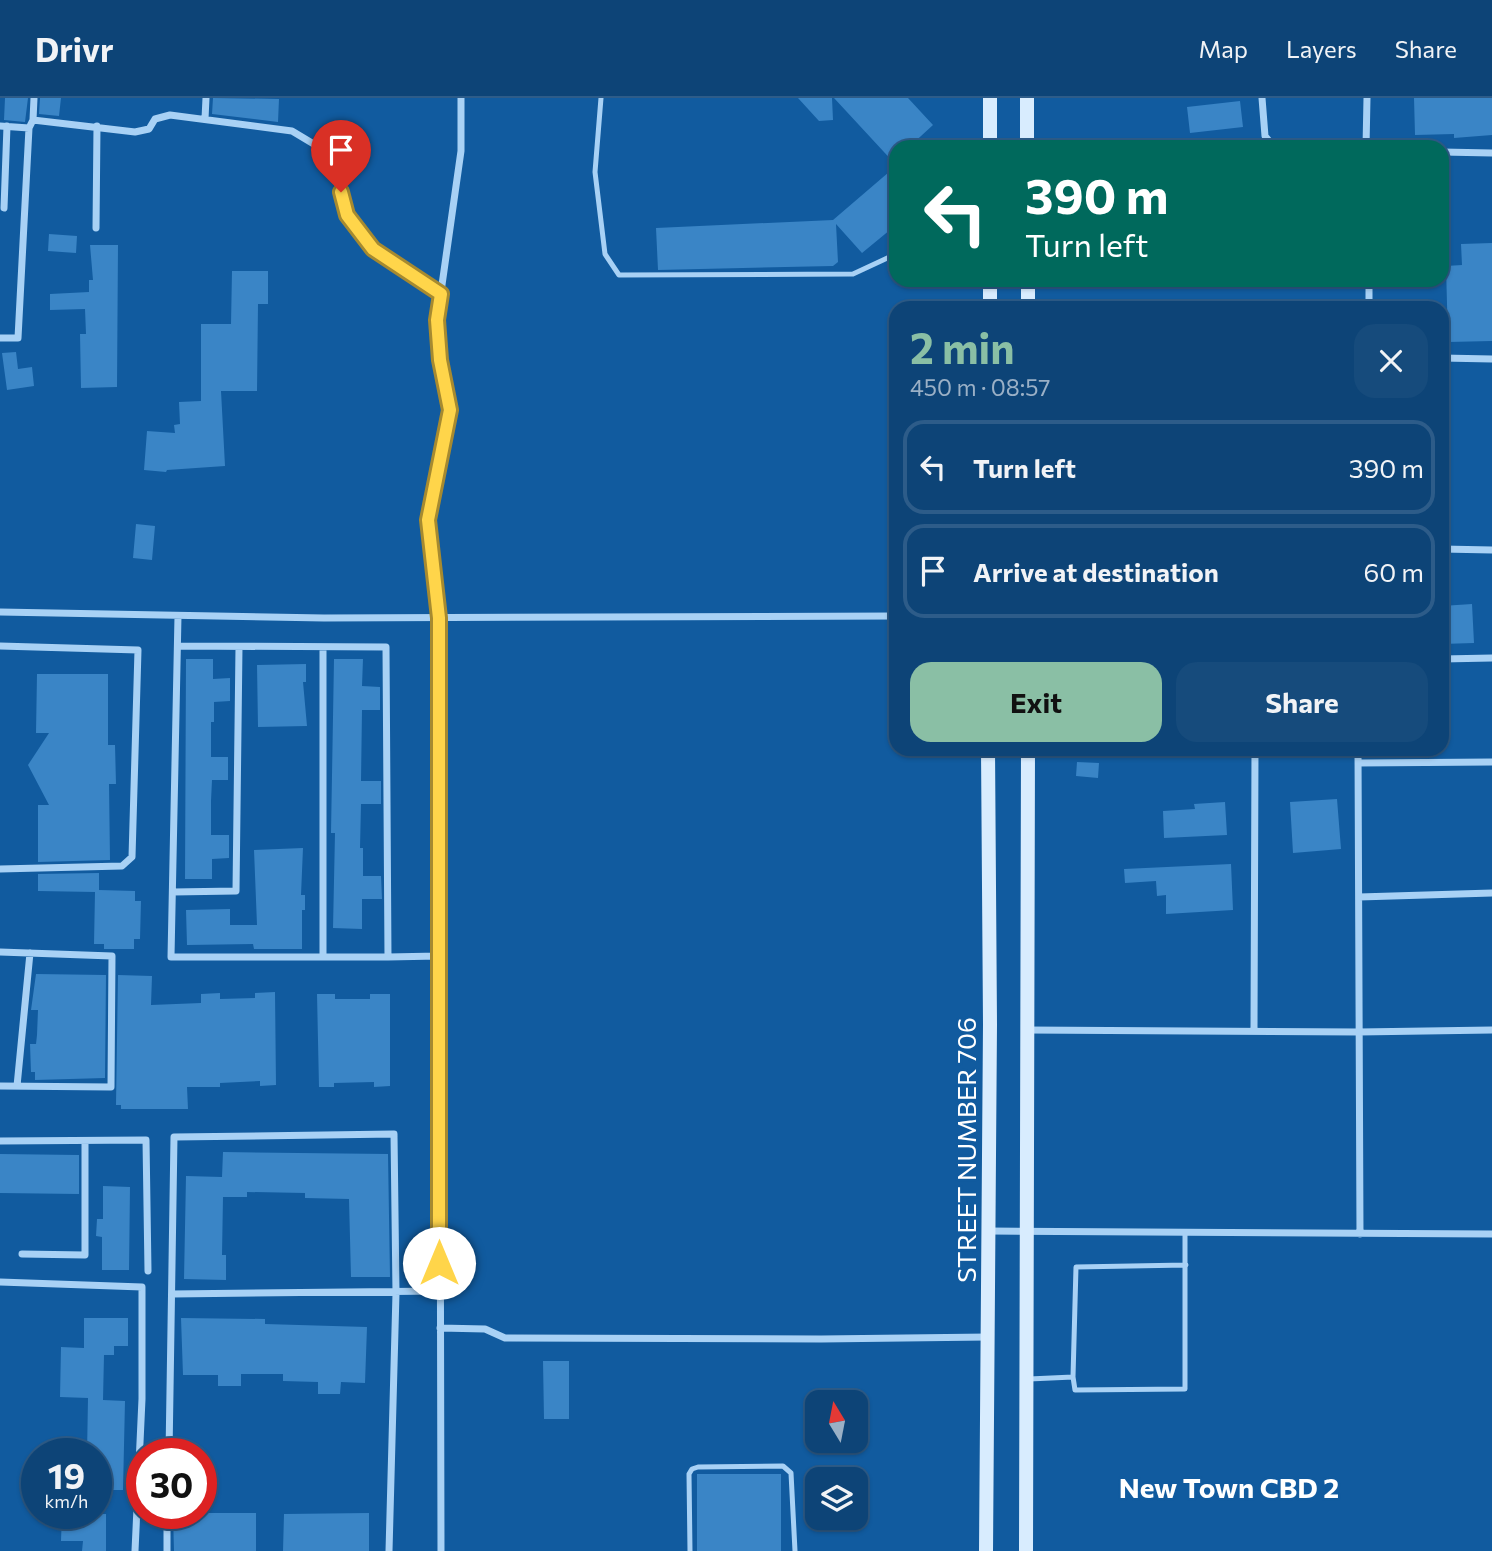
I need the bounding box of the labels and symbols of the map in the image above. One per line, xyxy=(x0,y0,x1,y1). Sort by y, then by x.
pin xyxy=(311,120,371,192)
street label: STREET NUMBER 706 xyxy=(950,1017,981,1283)
position arrow xyxy=(402,1226,476,1300)
north arrow xyxy=(805,1390,868,1452)
speed limit sign: 30 xyxy=(126,1438,217,1529)
district label: New Town CBD 2 xyxy=(1119,1470,1339,1504)

